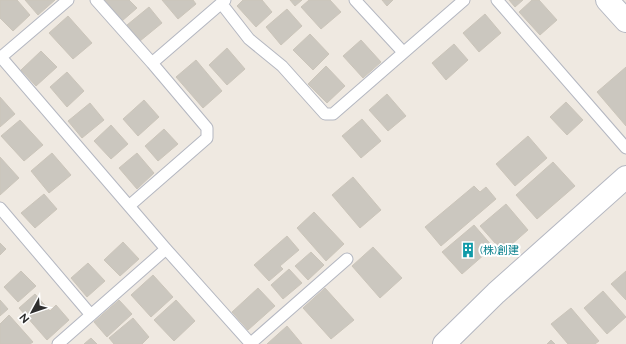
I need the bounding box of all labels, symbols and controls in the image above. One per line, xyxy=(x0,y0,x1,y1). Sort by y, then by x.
building icon: (株)創建 xyxy=(459,241,477,259)
place label: (株)創建 xyxy=(480,244,519,257)
north arrow xyxy=(12,292,52,332)
text: N xyxy=(17,311,32,326)

